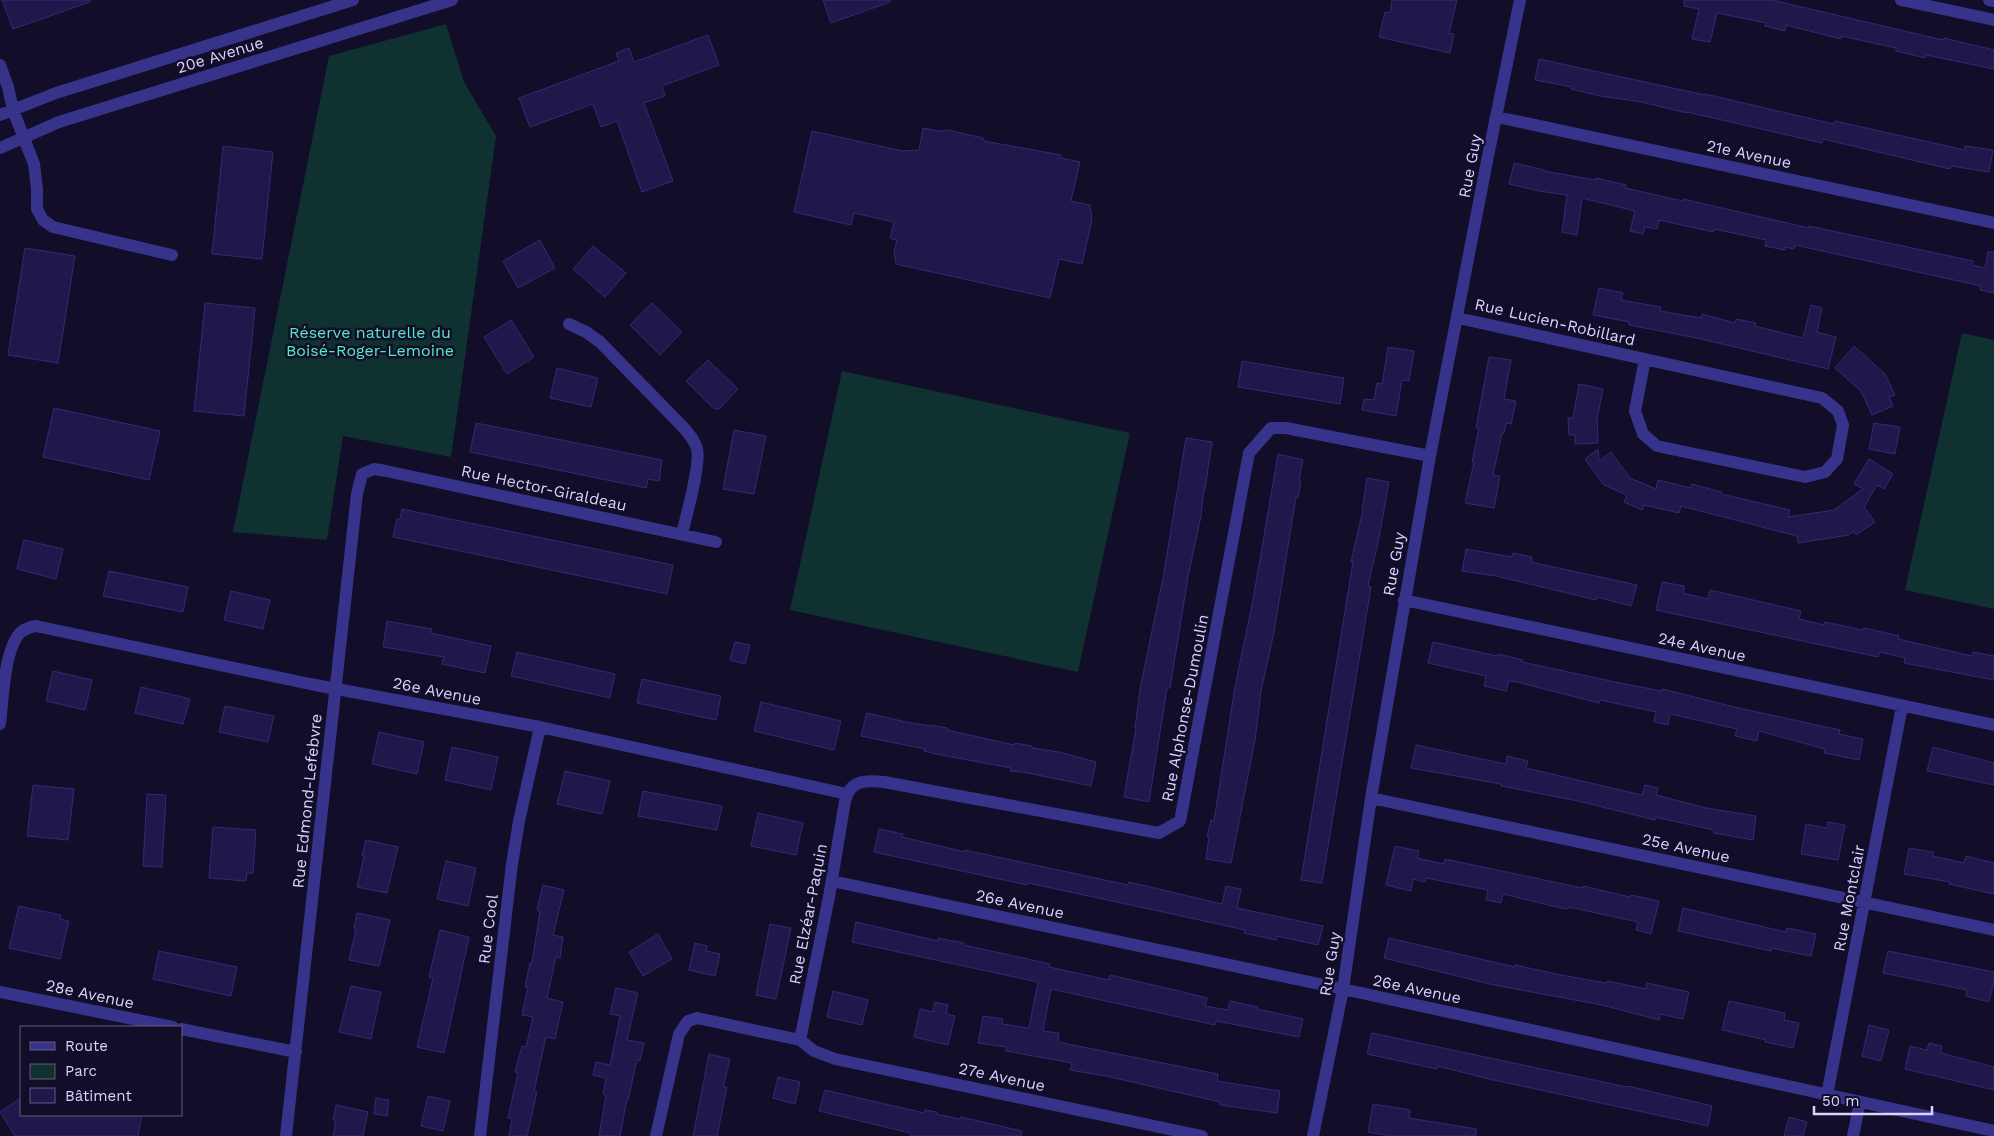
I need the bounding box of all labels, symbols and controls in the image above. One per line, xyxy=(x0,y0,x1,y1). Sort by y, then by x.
street label: 20e Avenue xyxy=(174,33,266,77)
street label: Rue Guy xyxy=(1454,132,1486,200)
street label: 21e Avenue xyxy=(1705,136,1793,172)
street label: Rue Lucien-Robillard xyxy=(1473,294,1637,350)
park label: Réserve naturelle du Boisé-Roger-Lemoine xyxy=(286,323,454,360)
street label: Rue Hector-Giraldeau xyxy=(459,461,629,515)
street label: Rue Guy xyxy=(1379,530,1409,598)
street label: Rue Alphonse-Dumoulin xyxy=(1158,613,1212,803)
street label: 24e Avenue xyxy=(1656,628,1748,666)
street label: 26e Avenue xyxy=(391,673,483,709)
street label: Rue Edmond-Lefebvre xyxy=(288,713,326,889)
street label: 25e Avenue xyxy=(1640,829,1732,867)
street label: Rue Elzéar-Paquin xyxy=(785,842,831,986)
street label: Rue Montclair xyxy=(1829,843,1869,953)
street label: 26e Avenue xyxy=(974,885,1066,923)
street label: Rue Cool xyxy=(474,893,502,965)
street label: Rue Guy xyxy=(1316,930,1345,997)
street label: 26e Avenue xyxy=(1371,970,1463,1008)
street label: 28e Avenue xyxy=(44,975,136,1013)
legend xyxy=(20,1026,182,1116)
text: Route xyxy=(65,1037,108,1055)
street label: 27e Avenue xyxy=(957,1059,1047,1095)
text: Parc xyxy=(65,1062,97,1080)
scale bar xyxy=(1814,1084,1932,1116)
text: Bâtiment xyxy=(65,1087,132,1105)
text: 50 m xyxy=(1822,1092,1859,1110)

